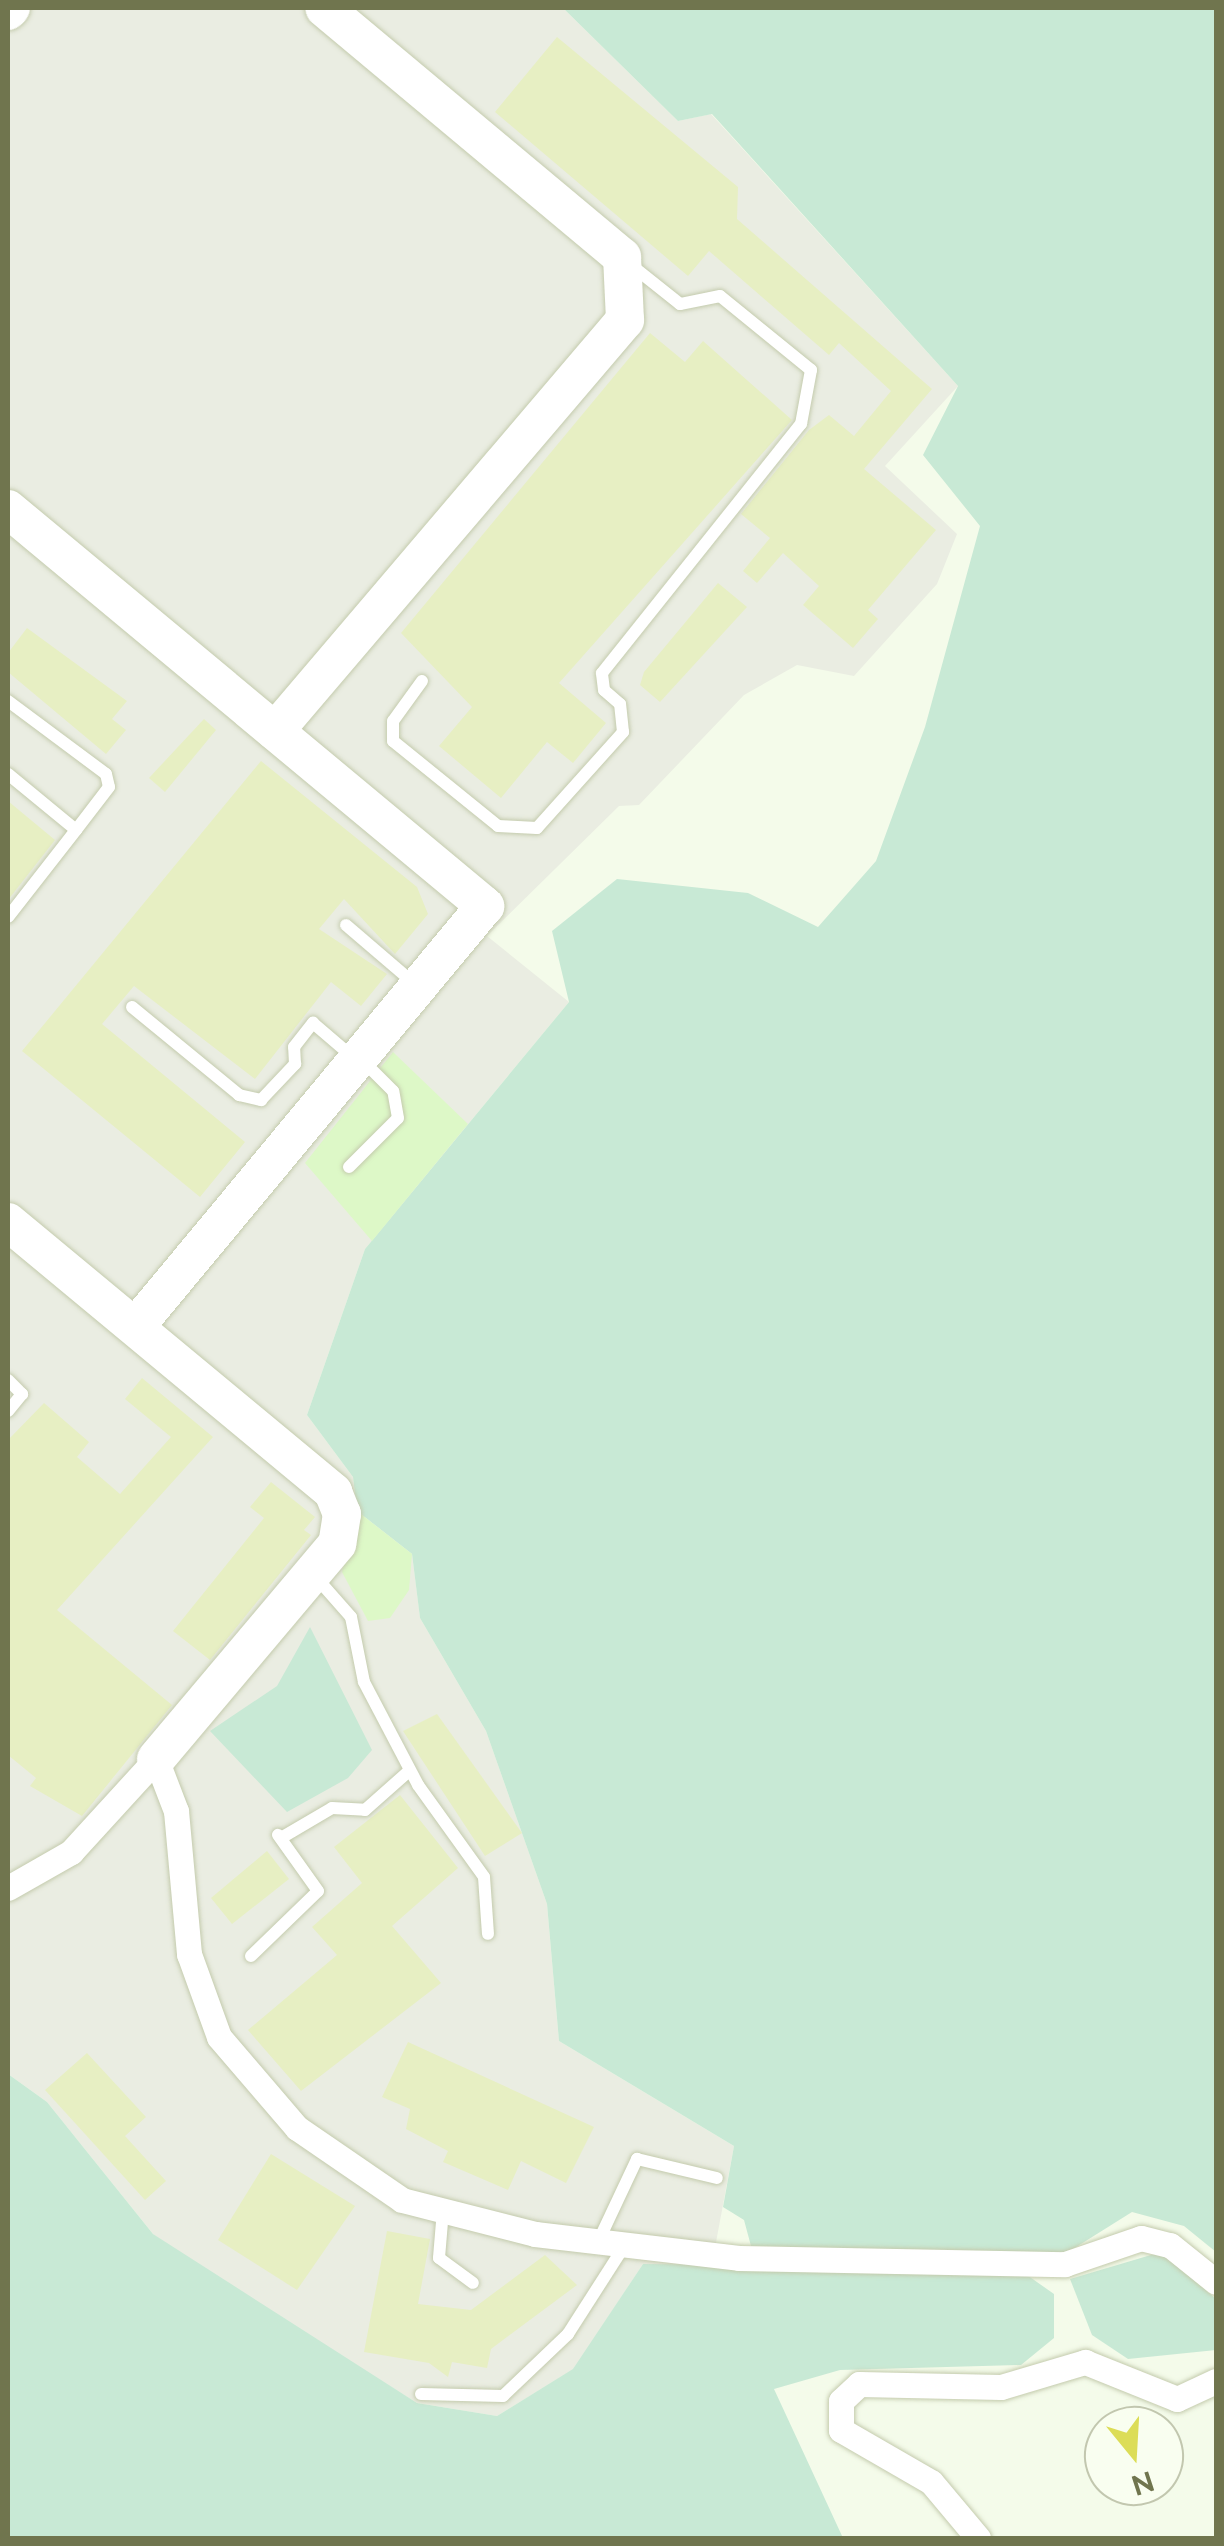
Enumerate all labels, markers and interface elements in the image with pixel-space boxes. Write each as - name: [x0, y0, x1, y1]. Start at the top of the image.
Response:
- north arrow: [1084, 2406, 1184, 2506]
- text: N: [1128, 2464, 1158, 2502]

